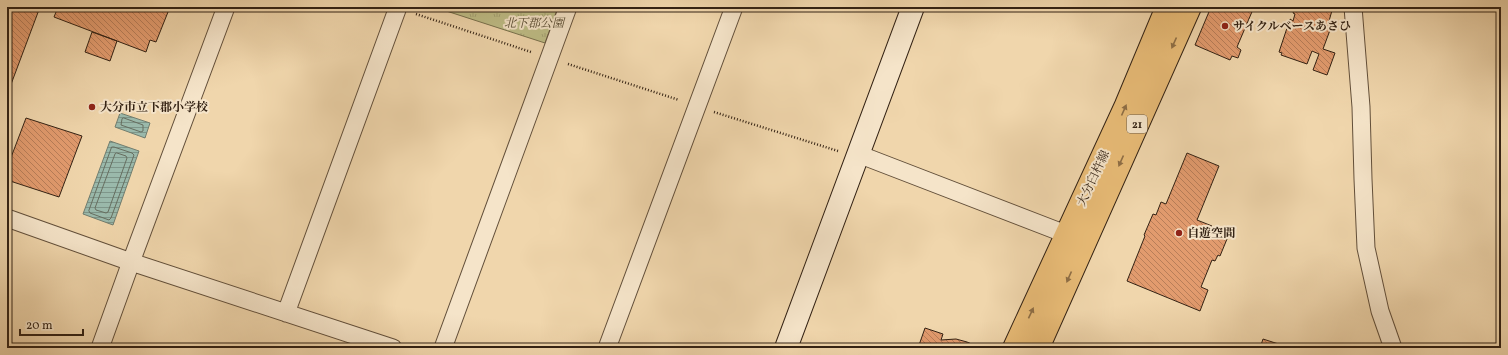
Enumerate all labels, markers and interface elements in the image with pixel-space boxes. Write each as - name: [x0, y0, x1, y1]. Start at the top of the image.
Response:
- park label: 北下郡公園: [504, 16, 566, 32]
- place label: サイクルベースあさひ: [1233, 19, 1351, 35]
- marker: サイクルベースあさひ: [1220, 21, 1230, 31]
- one-way arrow: [1171, 37, 1177, 48]
- place label: 大分市立下郡小学校: [100, 100, 208, 116]
- marker: 大分市立下郡小学校: [87, 102, 97, 112]
- one-way arrow: [1121, 104, 1127, 115]
- road number: 21: [1127, 115, 1147, 133]
- street label: 大分臼杵線: [1074, 148, 1114, 209]
- one-way arrow: [1118, 156, 1124, 167]
- place label: 自遊空間: [1187, 226, 1235, 242]
- marker: 自遊空間: [1174, 228, 1184, 238]
- one-way arrow: [1066, 272, 1072, 283]
- one-way arrow: [1028, 307, 1034, 318]
- scale bar: [20, 311, 83, 337]
- text: 20 m: [26, 318, 53, 334]

